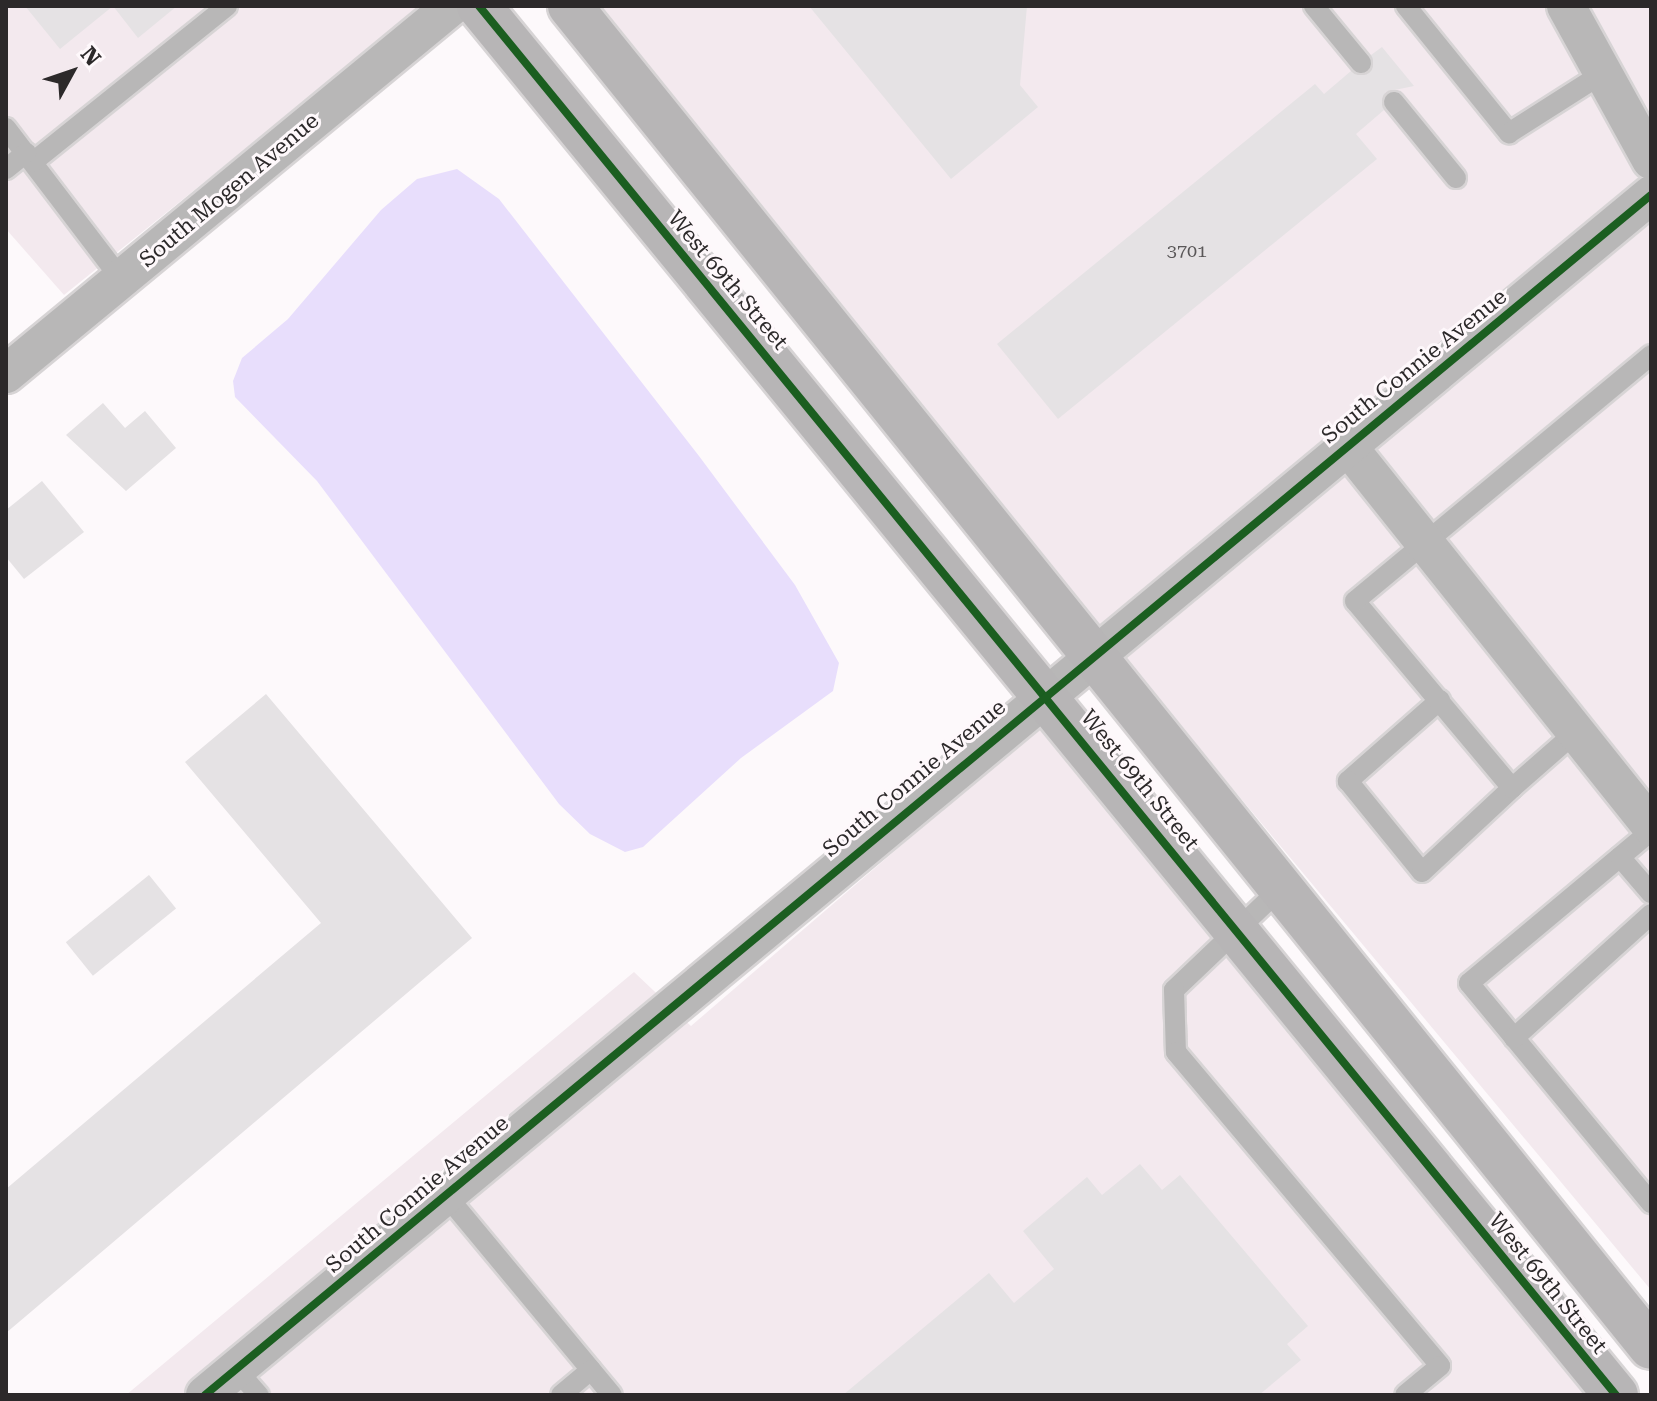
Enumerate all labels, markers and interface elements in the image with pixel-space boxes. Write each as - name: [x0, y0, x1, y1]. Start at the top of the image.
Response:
- north arrow: [32, 32, 112, 112]
- text: N: [76, 42, 106, 71]
- street label: South Mogen Avenue: [134, 107, 324, 273]
- street label: West 69th Street: [662, 205, 794, 355]
- house number: 3701: [1167, 240, 1207, 262]
- street label: South Connie Avenue: [1316, 283, 1512, 449]
- street label: South Connie Avenue: [817, 694, 1011, 862]
- street label: West 69th Street: [1075, 704, 1205, 856]
- street label: South Connie Avenue: [320, 1110, 514, 1278]
- street label: West 69th Street: [1483, 1207, 1613, 1359]

